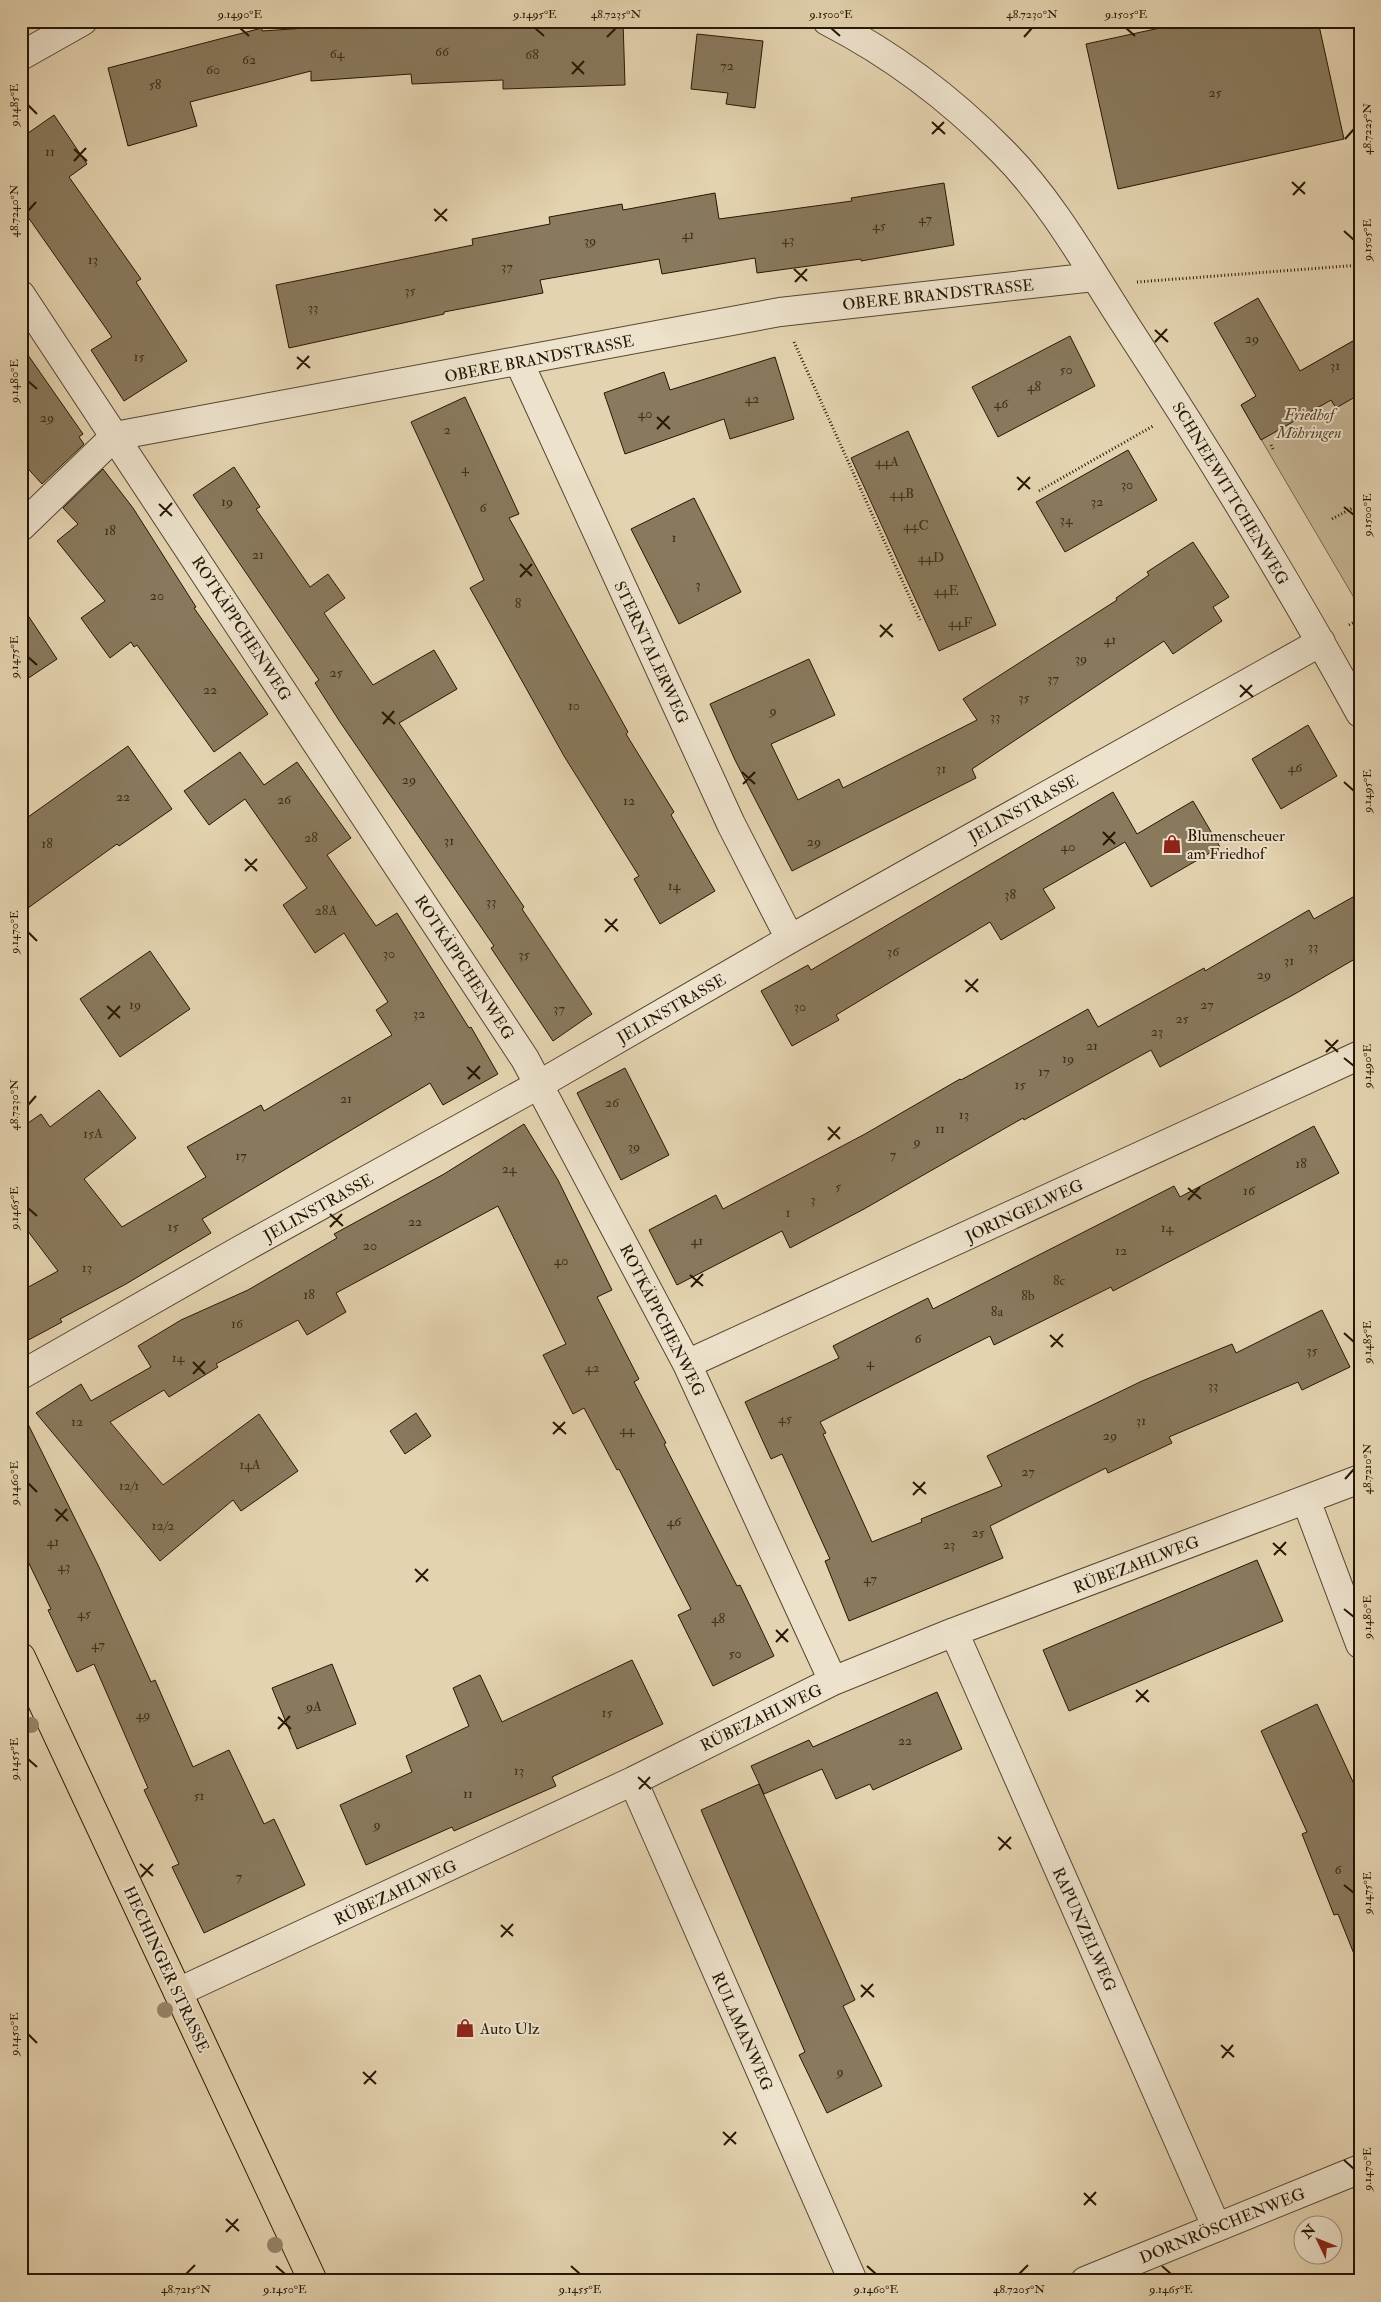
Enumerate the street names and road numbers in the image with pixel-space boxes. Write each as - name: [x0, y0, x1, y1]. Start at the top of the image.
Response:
- street label: OBERE BRANDSTRASSE: [841, 275, 1035, 315]
- street label: OBERE BRANDSTRASSE: [443, 331, 635, 387]
- street label: SCHNEEWITTCHENWEG: [1168, 398, 1293, 589]
- street label: ROTKÄPPCHENWEG: [187, 553, 295, 704]
- street label: STERNTALERWEG: [609, 578, 693, 727]
- street label: JELINSTRASSE: [964, 771, 1082, 849]
- street label: ROTKÄPPCHENWEG: [410, 892, 518, 1043]
- street label: JELINSTRASSE: [613, 970, 730, 1049]
- street label: JELINSTRASSE: [259, 1170, 377, 1248]
- street label: JORINGELWEG: [961, 1175, 1087, 1248]
- street label: ROTKÄPPCHENWEG: [615, 1241, 709, 1400]
- street label: RÜBEZAHLWEG: [1071, 1532, 1202, 1598]
- street label: RÜBEZAHLWEG: [697, 1680, 826, 1756]
- street label: RÜBEZAHLWEG: [331, 1856, 460, 1930]
- street label: RAPUNZELWEG: [1048, 1864, 1120, 1995]
- street label: HECHINGER STRASSE: [119, 1883, 214, 2056]
- street label: RULAMANWEG: [707, 1969, 777, 2094]
- street label: DORNRÖSCHENWEG: [1137, 2184, 1308, 2268]

